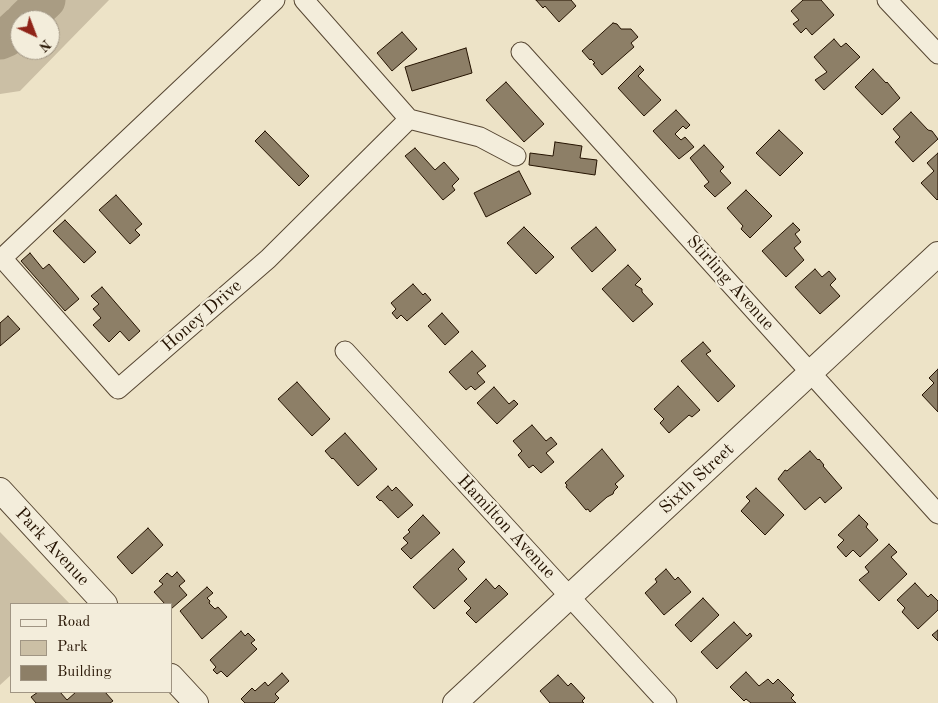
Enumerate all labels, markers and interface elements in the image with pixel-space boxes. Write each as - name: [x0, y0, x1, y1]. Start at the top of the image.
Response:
- north arrow: [10, 10, 60, 60]
- text: N: [36, 36, 53, 54]
- street label: Stirling Avenue: [681, 231, 779, 335]
- street label: Honey Drive: [158, 275, 246, 357]
- street label: Sixth Street: [655, 439, 739, 519]
- street label: Hamilton Avenue: [452, 471, 560, 583]
- street label: Park Avenue: [10, 503, 94, 591]
- legend: [10, 603, 172, 693]
- text: Road: [57, 615, 90, 630]
- text: Park: [57, 640, 88, 655]
- text: Building: [57, 665, 112, 680]

